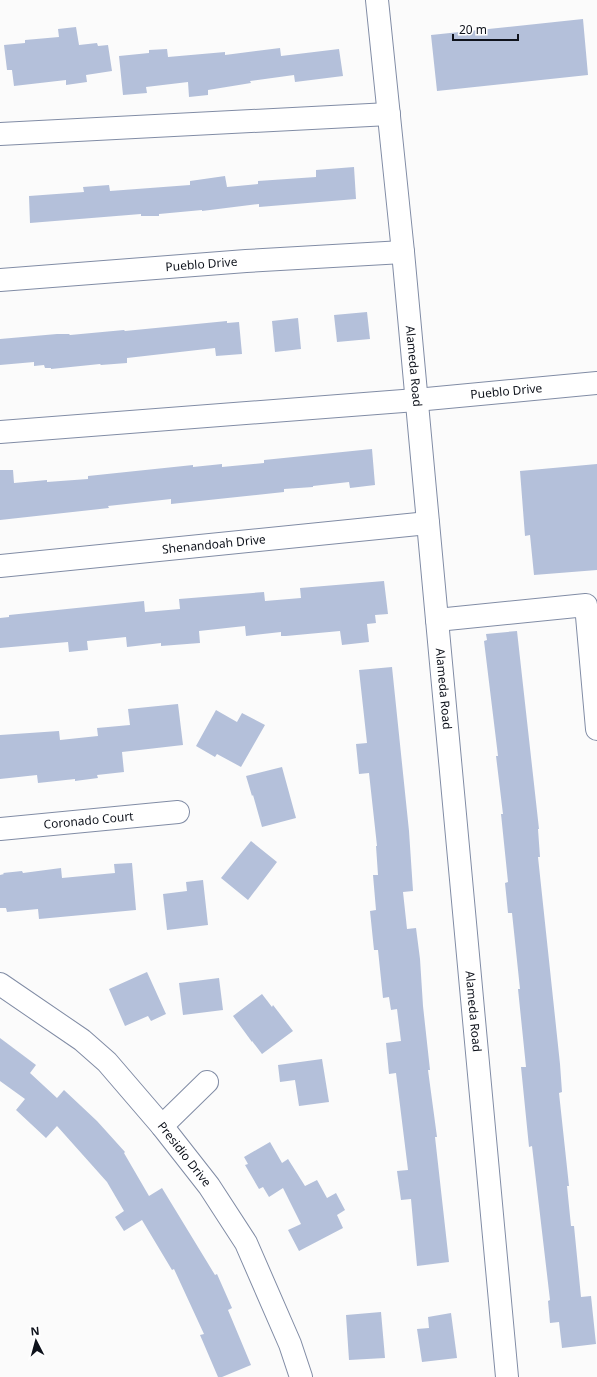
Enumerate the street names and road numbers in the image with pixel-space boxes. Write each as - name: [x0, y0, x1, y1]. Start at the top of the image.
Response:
- street label: Pueblo Drive: [165, 253, 238, 275]
- street label: Alameda Road: [402, 325, 426, 408]
- street label: Pueblo Drive: [470, 379, 543, 403]
- street label: Shenandoah Drive: [161, 530, 267, 558]
- street label: Alameda Road: [432, 647, 456, 730]
- street label: Coronado Court: [43, 807, 135, 833]
- street label: Alameda Road: [461, 970, 486, 1053]
- street label: Presidio Drive: [154, 1118, 216, 1190]

